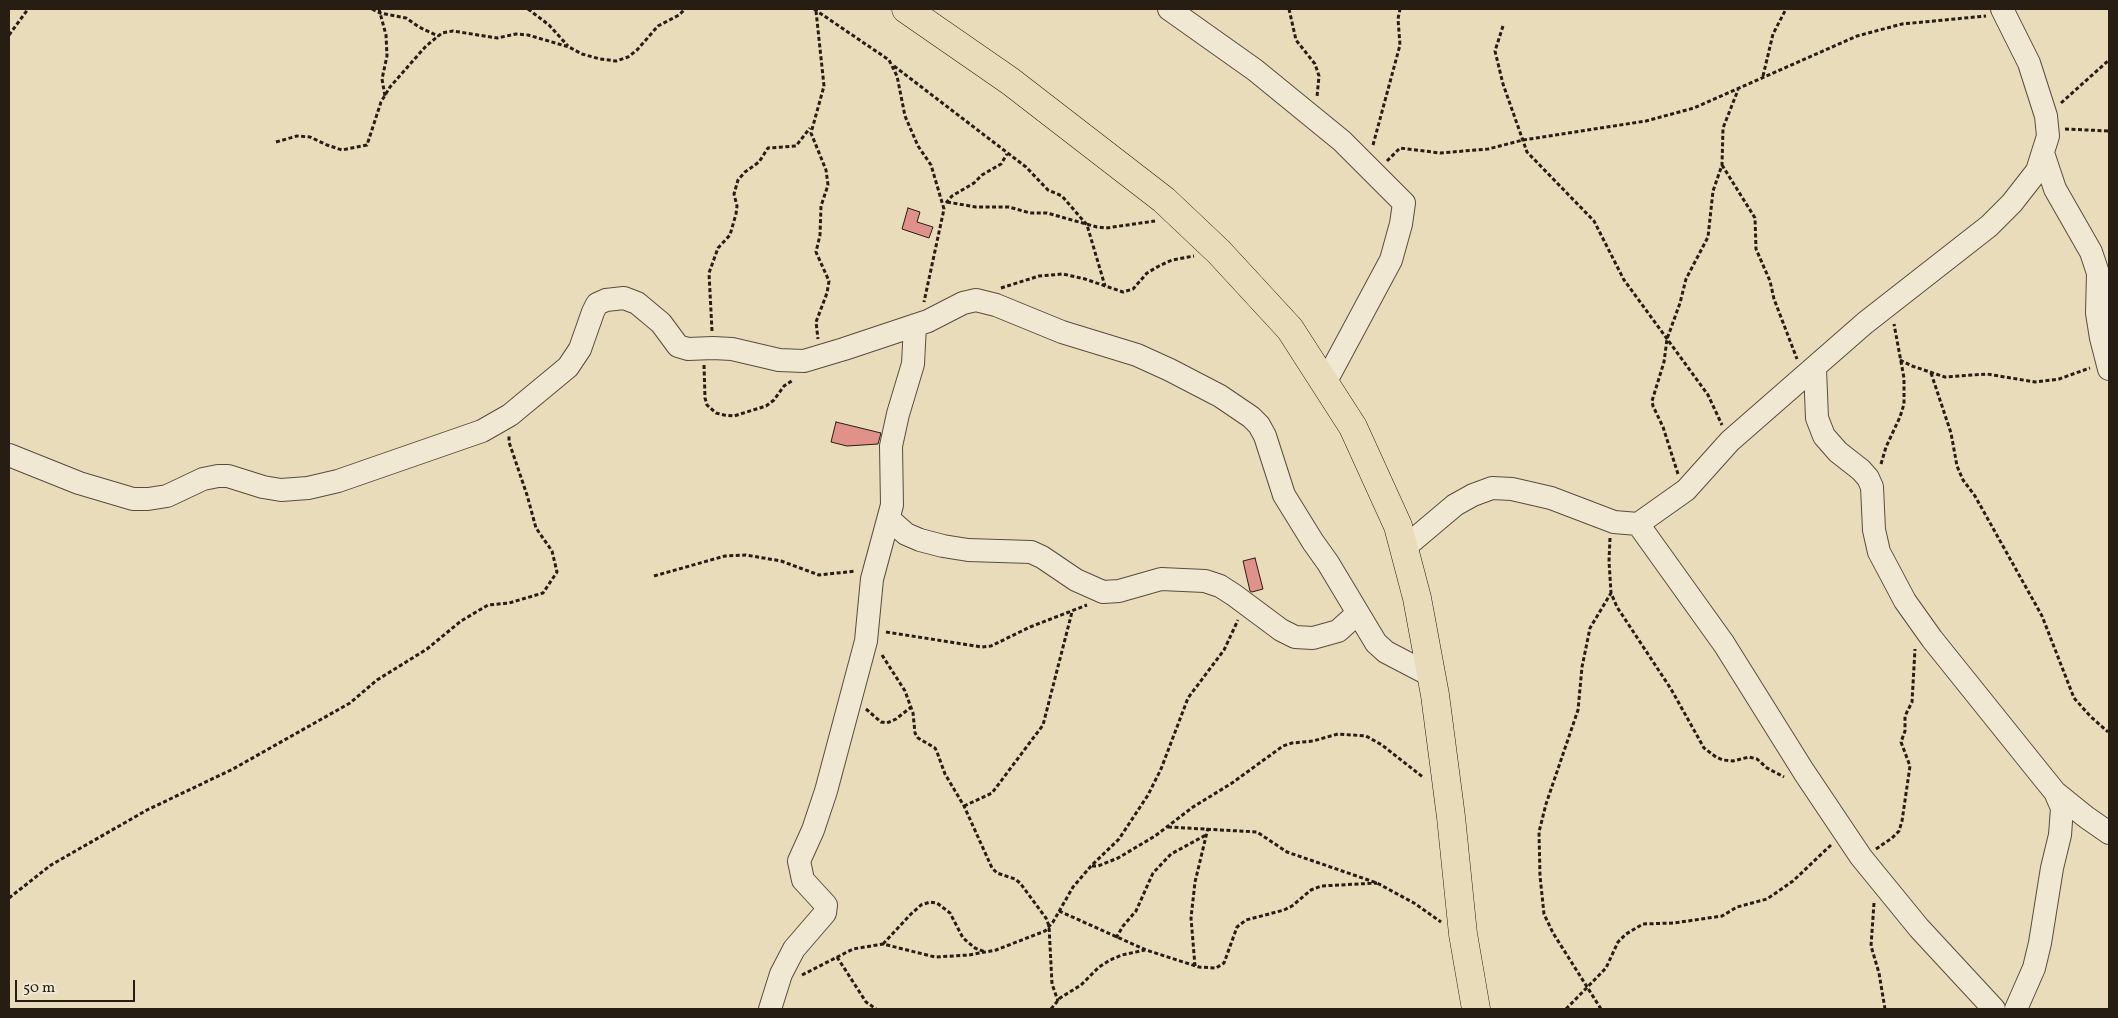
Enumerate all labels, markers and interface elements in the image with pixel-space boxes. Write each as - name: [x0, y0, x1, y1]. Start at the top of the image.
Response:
- scale bar: [18, 970, 138, 1002]
- text: 50 m: [23, 978, 55, 999]

